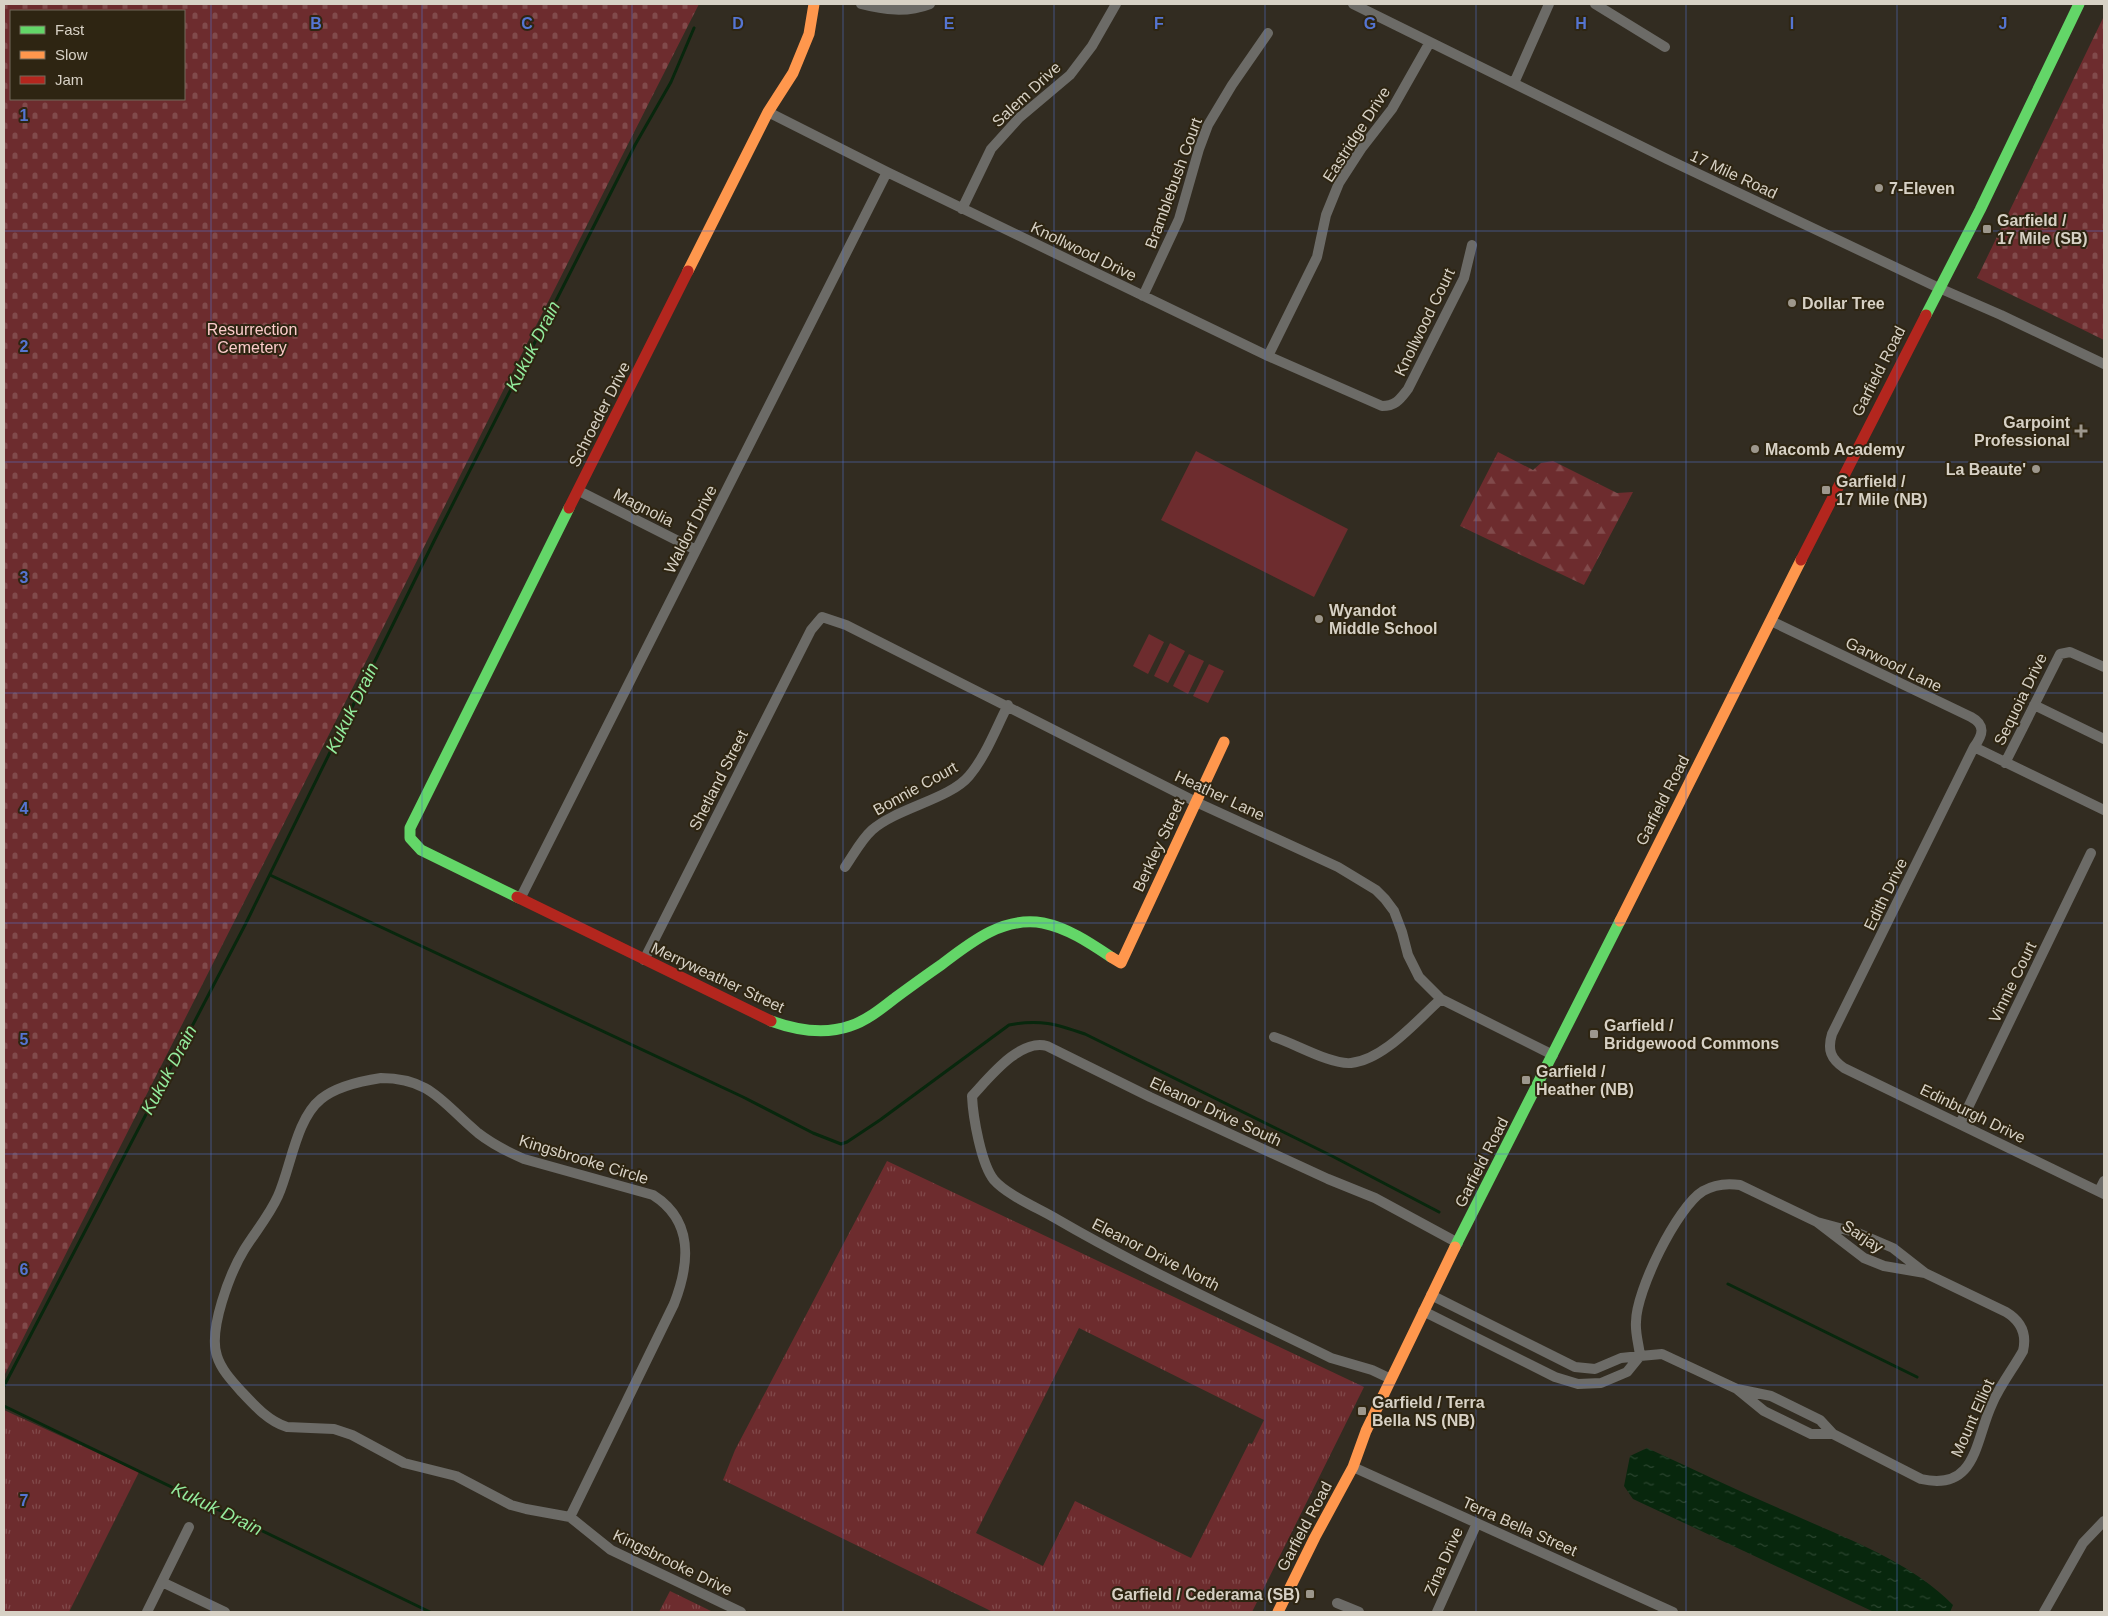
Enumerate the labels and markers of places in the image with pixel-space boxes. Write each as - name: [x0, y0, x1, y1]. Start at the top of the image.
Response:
- place label: 7-Eleven: [1889, 180, 1955, 197]
- marker: 7-Eleven: [1873, 182, 1885, 194]
- place label: Garfield / 17 Mile (SB): [1997, 212, 2088, 247]
- marker: Garfield / 17 Mile (SB): [1981, 223, 1993, 235]
- place label: Dollar Tree: [1802, 295, 1885, 312]
- marker: Dollar Tree: [1786, 297, 1798, 309]
- place label: Garpoint Professional: [1974, 414, 2071, 449]
- marker: Garpoint Professional: [2074, 424, 2088, 438]
- place label: Macomb Academy: [1765, 441, 1905, 458]
- marker: Macomb Academy: [1749, 443, 1761, 455]
- place label: La Beaute': [1946, 461, 2026, 478]
- marker: La Beaute': [2030, 463, 2042, 475]
- place label: Garfield / 17 Mile (NB): [1836, 473, 1928, 508]
- marker: Garfield / 17 Mile (NB): [1820, 484, 1832, 496]
- place label: Wyandot Middle School: [1329, 602, 1437, 637]
- marker: Wyandot Middle School: [1313, 613, 1325, 625]
- place label: Garfield / Bridgewood Commons: [1604, 1017, 1779, 1052]
- marker: Garfield / Bridgewood Commons: [1588, 1028, 1600, 1040]
- place label: Garfield / Heather (NB): [1536, 1063, 1634, 1098]
- marker: Garfield / Heather (NB): [1520, 1074, 1532, 1086]
- place label: Garfield / Terra Bella NS (NB): [1372, 1394, 1485, 1429]
- marker: Garfield / Terra Bella NS (NB): [1356, 1405, 1368, 1417]
- place label: Garfield / Cederama (SB): [1112, 1586, 1300, 1603]
- marker: Garfield / Cederama (SB): [1304, 1588, 1316, 1600]

